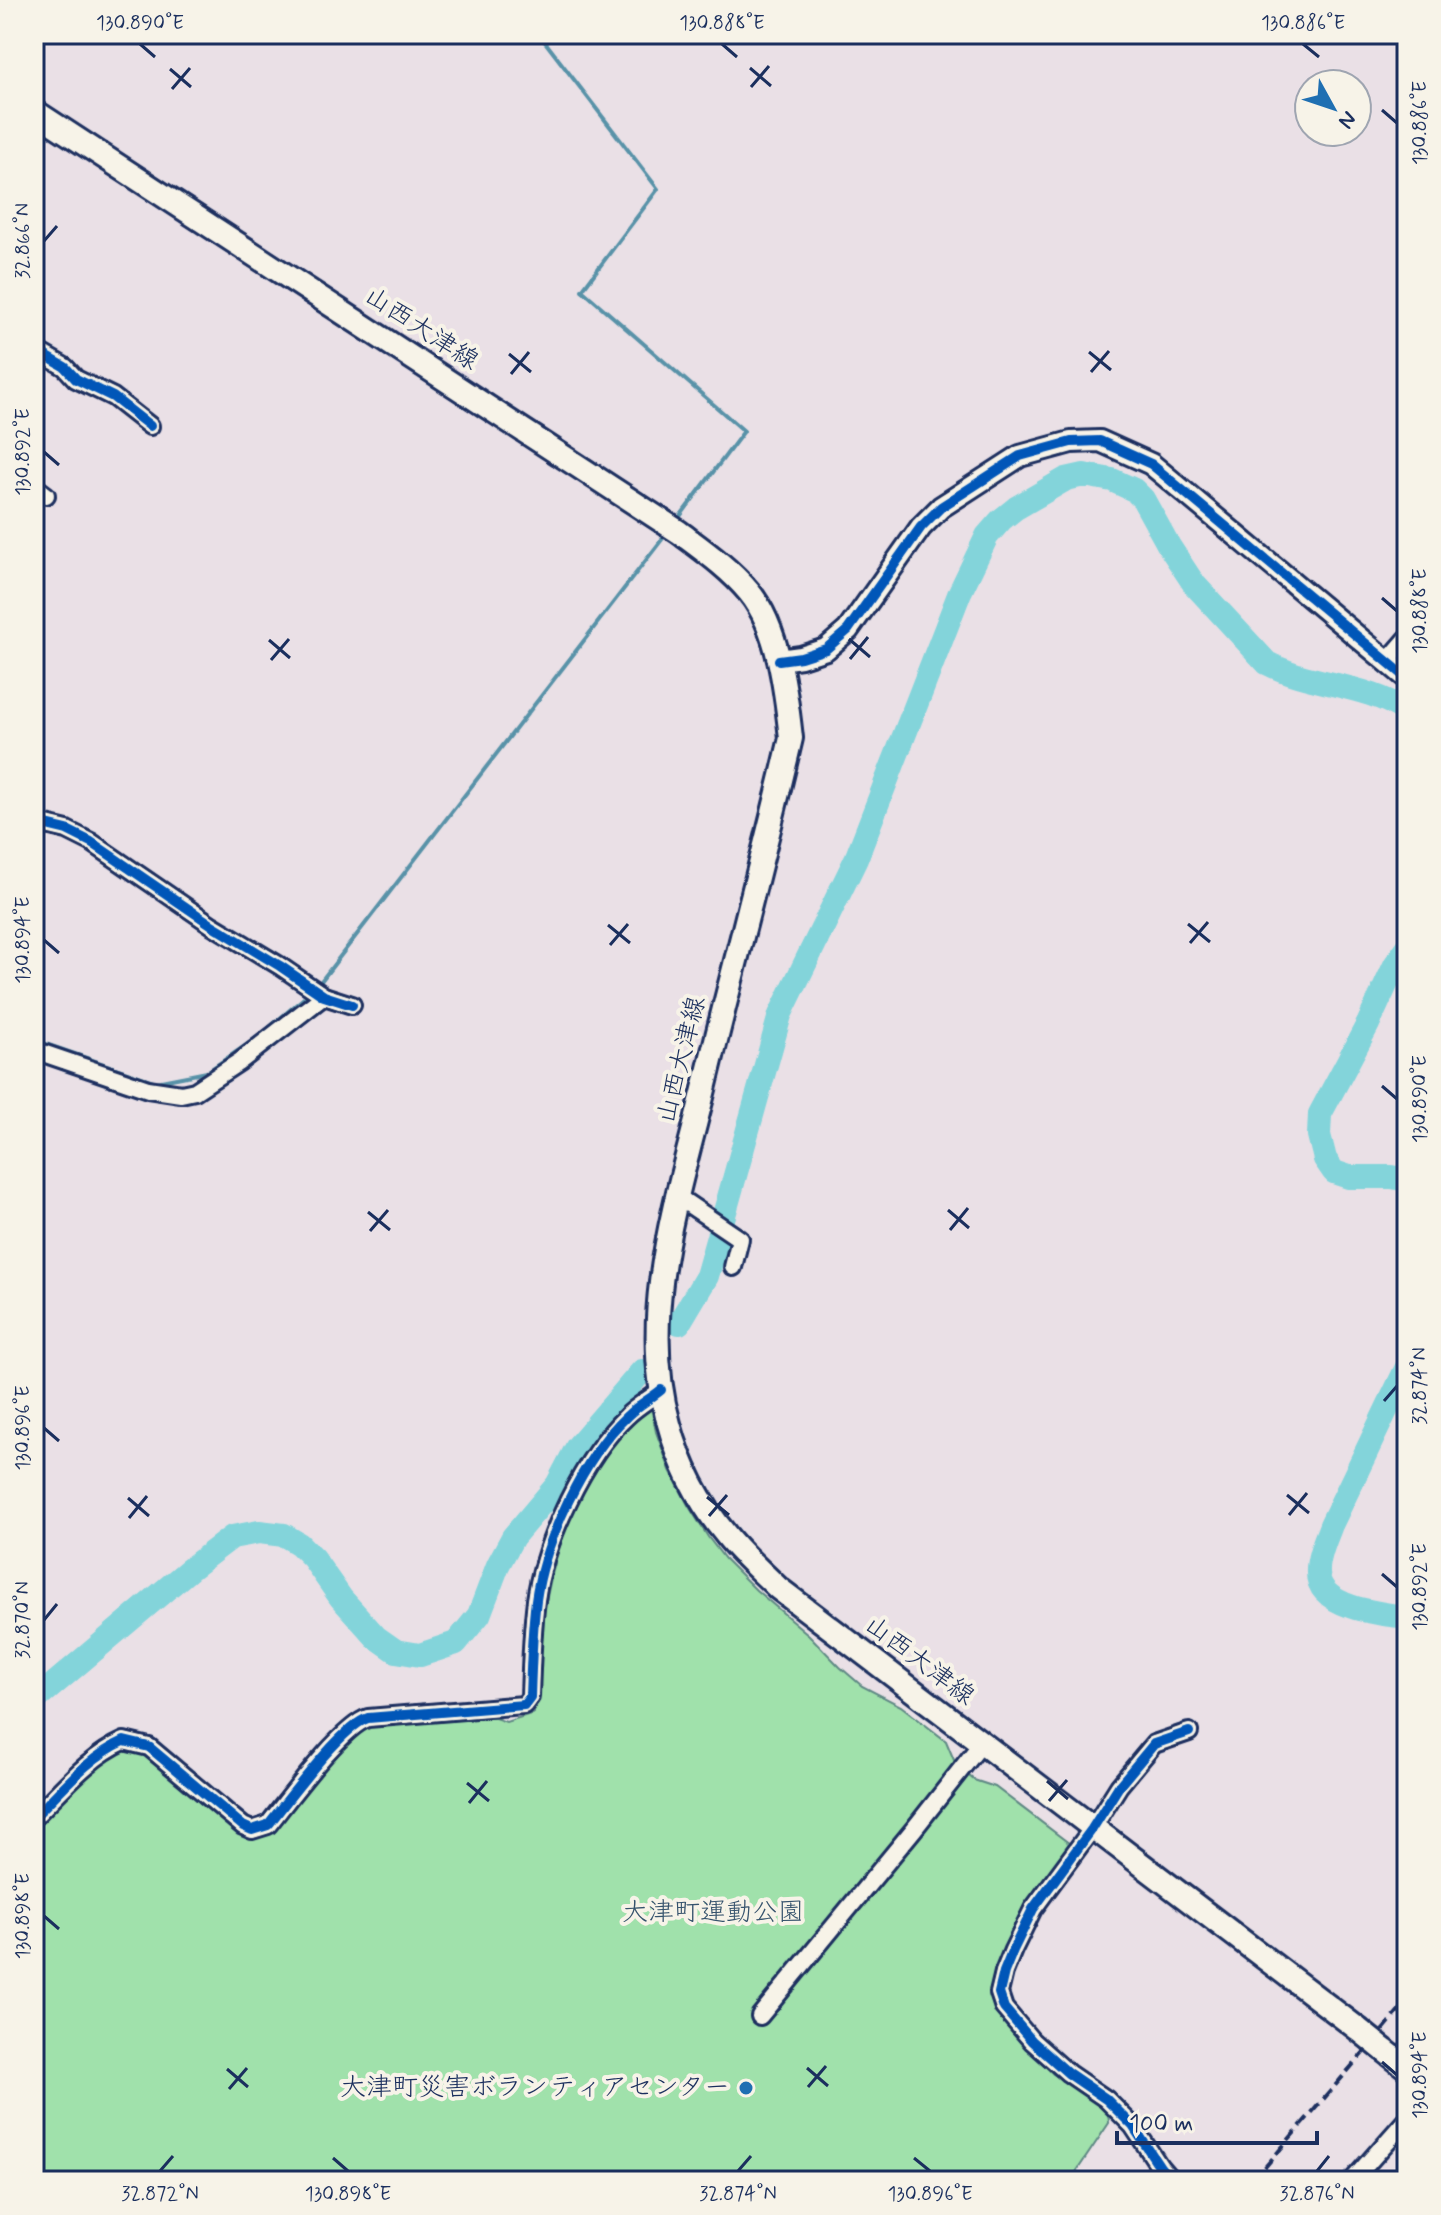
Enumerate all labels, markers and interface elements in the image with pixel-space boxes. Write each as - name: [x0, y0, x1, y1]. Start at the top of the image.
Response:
- text: 130.890°E: [96, 10, 184, 37]
- text: 130.888°E: [679, 10, 765, 37]
- text: 130.886°E: [1261, 10, 1345, 37]
- north arrow: [1293, 68, 1373, 148]
- text: 130.886°E: [1407, 81, 1434, 165]
- text: N: [1331, 105, 1362, 134]
- text: 32.866°N: [10, 203, 37, 279]
- street label: 山西大津線: [357, 279, 485, 379]
- text: 130.892°E: [10, 408, 37, 496]
- text: 130.888°E: [1407, 568, 1434, 654]
- text: 130.894°E: [10, 896, 37, 984]
- street label: 山西大津線: [650, 993, 714, 1127]
- text: 130.890°E: [1407, 1055, 1434, 1143]
- text: 32.874°N: [1407, 1347, 1434, 1425]
- text: 130.896°E: [10, 1385, 37, 1471]
- text: 130.892°E: [1407, 1543, 1434, 1631]
- text: 32.870°N: [10, 1581, 37, 1659]
- street label: 山西大津線: [857, 1608, 981, 1714]
- text: 130.898°E: [10, 1873, 37, 1959]
- park label: 大津町運動公園: [622, 1896, 804, 1930]
- text: 130.894°E: [1407, 2031, 1434, 2119]
- place label: 大津町災害ボランティアセンター: [340, 2071, 730, 2105]
- marker: 大津町災害ボランティアセンター: [737, 2079, 755, 2097]
- scale bar: [1117, 2095, 1317, 2145]
- text: 100 m: [1129, 2109, 1193, 2140]
- text: 32.872°N: [121, 2181, 199, 2208]
- text: 130.898°E: [305, 2181, 391, 2208]
- text: 32.874°N: [699, 2181, 777, 2208]
- text: 130.896°E: [887, 2181, 973, 2208]
- text: 32.876°N: [1279, 2181, 1355, 2208]

